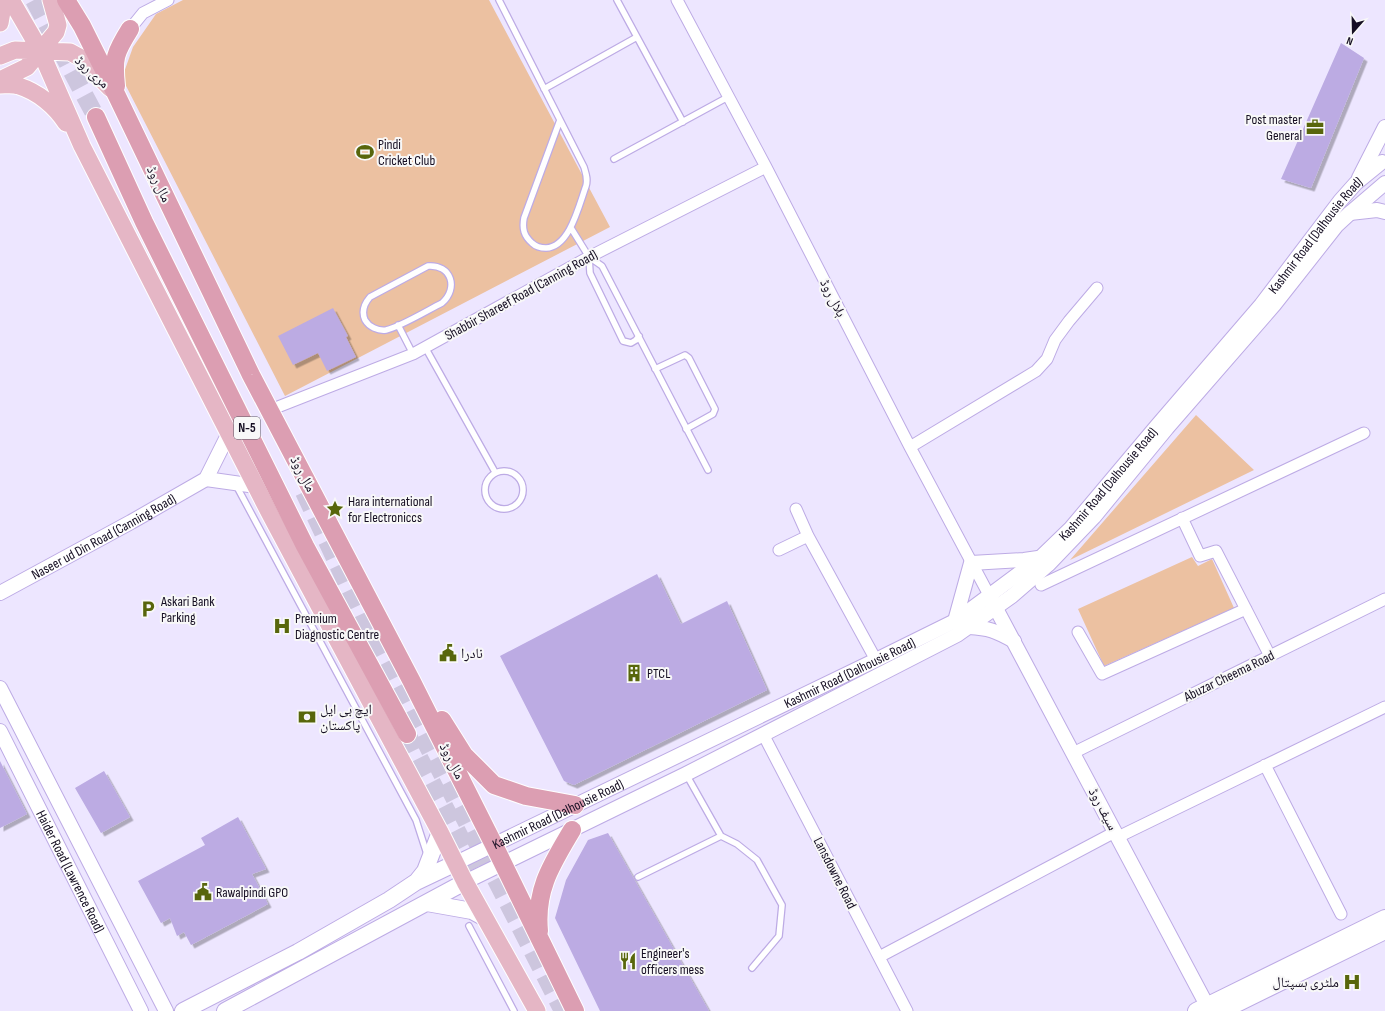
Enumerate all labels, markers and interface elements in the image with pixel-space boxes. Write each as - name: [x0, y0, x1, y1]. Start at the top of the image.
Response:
- north arrow: [1333, 12, 1373, 52]
- text: N: [1345, 34, 1355, 48]
- street label: مری روڈ: [71, 52, 113, 92]
- place label: Post master General: [1246, 111, 1302, 144]
- office icon: Post master General: [1305, 117, 1325, 137]
- place label: Pindi Cricket Club: [378, 136, 435, 169]
- sports icon: Pindi Cricket Club: [355, 142, 375, 162]
- street label: مال روڈ: [143, 163, 175, 205]
- street label: Kashmir Road (Dalhousie Road): [1264, 173, 1366, 297]
- street label: Shabbir Shareef Road (Canning Road): [442, 246, 600, 344]
- street label: ہلال روڈ: [816, 276, 850, 320]
- road number: N-5: [234, 417, 260, 439]
- street label: Kashmir Road (Dalhousie Road): [1055, 424, 1161, 544]
- street label: مال روڈ: [287, 453, 319, 495]
- street label: Naseer ud Din Road (Canning Road): [28, 490, 179, 583]
- place label: Hara international for Electroniccs: [348, 493, 432, 526]
- place icon: Hara international for Electroniccs: [325, 499, 345, 519]
- place label: Askari Bank Parking: [160, 593, 215, 626]
- parking icon: Askari Bank Parking: [138, 599, 158, 619]
- place label: Premium Diagnostic Centre: [295, 610, 379, 643]
- hospital icon: Premium Diagnostic Centre: [272, 616, 292, 636]
- street label: Kashmir Road (Dalhousie Road): [781, 634, 918, 712]
- public building icon: نادرا: [438, 643, 458, 663]
- place label: نادرا: [461, 645, 483, 662]
- street label: Abuzar Cheema Road: [1180, 647, 1277, 706]
- building icon: PTCL: [624, 663, 644, 683]
- place label: PTCL: [647, 665, 670, 682]
- place label: ایچ بی ایل پاکستان: [320, 701, 372, 734]
- bank icon: ایچ بی ایل پاکستان: [297, 707, 317, 727]
- street label: مال روڈ: [436, 740, 468, 782]
- street label: Kashmir Road (Dalhousie Road): [489, 775, 626, 853]
- street label: سیف روڈ: [1085, 785, 1121, 833]
- street label: Haider Road (Lawrence Road): [33, 807, 109, 935]
- street label: Lansdowne Road: [810, 834, 860, 912]
- public building icon: Rawalpindi GPO: [193, 882, 213, 902]
- place label: Rawalpindi GPO: [216, 884, 288, 901]
- place label: Engineer's officers mess: [641, 945, 704, 978]
- restaurant icon: Engineer's officers mess: [618, 951, 638, 971]
- hospital icon: ملٹری ہسپتال: [1342, 972, 1362, 992]
- place label: ملٹری ہسپتال: [1273, 974, 1339, 991]

